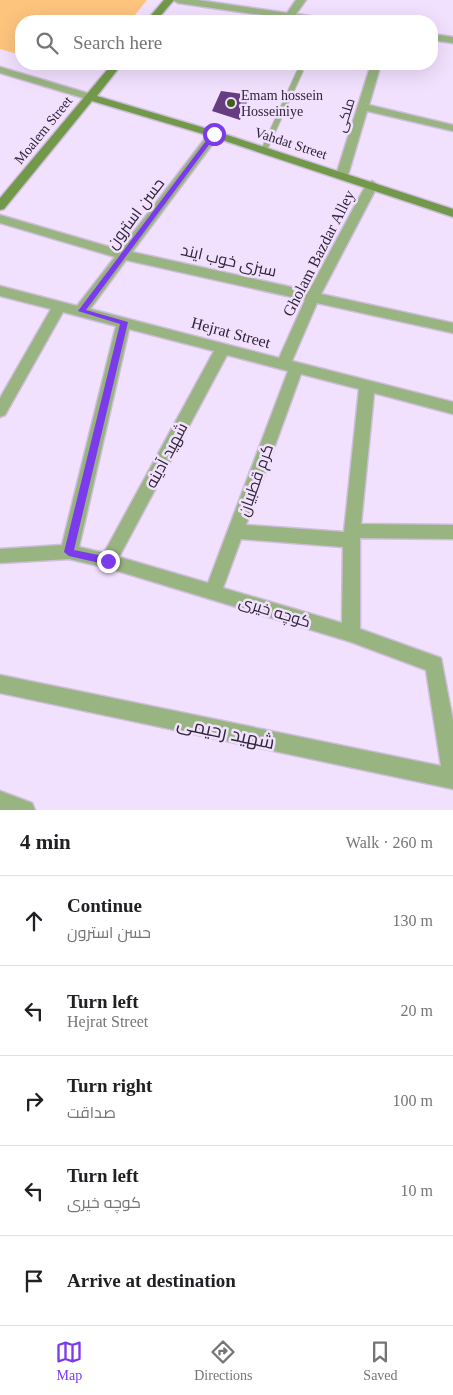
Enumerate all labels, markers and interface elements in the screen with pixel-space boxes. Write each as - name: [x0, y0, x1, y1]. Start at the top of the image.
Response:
- search box: [15, 15, 438, 70]
- icon: search: [33, 29, 61, 57]
- text: Search here: [73, 32, 162, 53]
- place label: Emam hossein Hosseiniye: [241, 88, 323, 119]
- street label: Moalem Street: [12, 93, 75, 167]
- street label: ملکی: [333, 96, 358, 134]
- marker: Emam hossein Hosseiniye: [225, 97, 237, 109]
- route start: [203, 123, 226, 146]
- street label: Vahdat Street: [253, 125, 329, 162]
- street label: حسن استرون: [103, 175, 169, 253]
- street label: Gholam Bazdar Alley: [279, 187, 359, 320]
- street label: سبزی خوب ایند: [179, 241, 278, 282]
- street label: Hejrat Street: [189, 314, 273, 352]
- street label: شهید آدینه: [142, 420, 192, 492]
- street label: کرم قطبیان: [235, 442, 279, 519]
- route end: [97, 550, 120, 573]
- street label: کوچه خیری: [236, 593, 313, 633]
- street label: شهید رحیمی: [175, 712, 277, 754]
- text: 4 min: [20, 830, 71, 854]
- text: Walk · 260 m: [346, 834, 433, 851]
- text: Continue: [67, 895, 142, 916]
- icon: ahead: [20, 907, 48, 935]
- text: 130 m: [393, 912, 433, 929]
- text: حسن استرون: [67, 924, 151, 941]
- text: Turn left: [67, 991, 139, 1012]
- icon: left: [20, 997, 48, 1025]
- text: 20 m: [401, 1002, 433, 1019]
- text: Hejrat Street: [67, 1013, 148, 1030]
- text: Turn right: [67, 1075, 152, 1096]
- icon: right: [20, 1087, 48, 1115]
- text: 100 m: [393, 1092, 433, 1109]
- text: صداقت: [67, 1104, 116, 1121]
- text: Turn left: [67, 1165, 139, 1186]
- icon: left: [20, 1177, 48, 1205]
- text: 10 m: [401, 1182, 433, 1199]
- text: کوچه خیری: [67, 1194, 141, 1211]
- icon: arrive: [20, 1267, 48, 1295]
- text: Arrive at destination: [67, 1270, 236, 1291]
- tab: Map: [55, 1338, 83, 1384]
- tab: Directions: [194, 1338, 253, 1384]
- tab: Saved: [363, 1338, 398, 1384]

